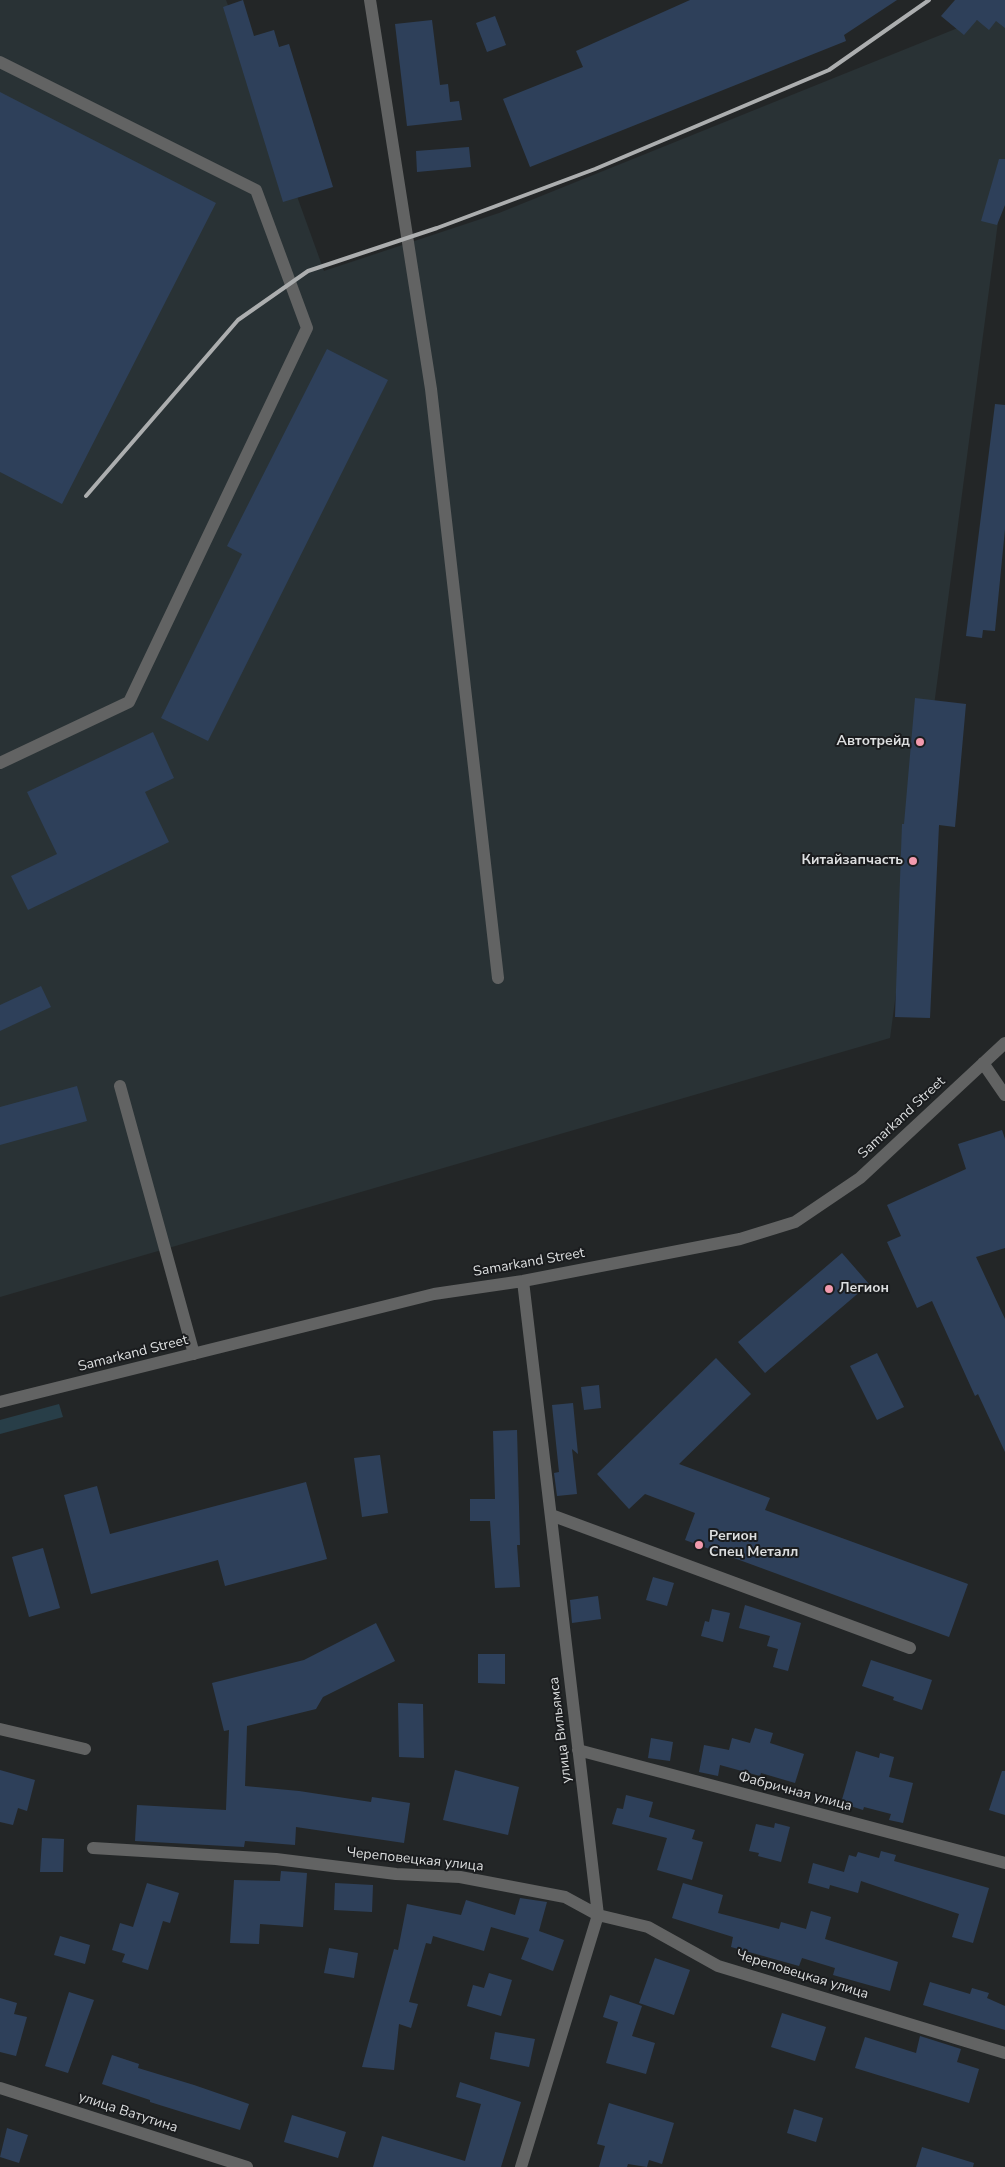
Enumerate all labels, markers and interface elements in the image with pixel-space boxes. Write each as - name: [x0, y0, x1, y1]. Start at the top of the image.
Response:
- place label: Автотрейд: [837, 734, 910, 750]
- marker: Автотрейд: [914, 736, 926, 748]
- place label: Китайзапчасть: [802, 853, 903, 869]
- marker: Китайзапчасть: [907, 855, 919, 867]
- street label: Samarkand Street: [855, 1073, 949, 1163]
- street label: Samarkand Street: [472, 1245, 586, 1281]
- place label: Легион: [839, 1281, 889, 1297]
- marker: Легион: [823, 1283, 835, 1295]
- street label: Samarkand Street: [76, 1332, 190, 1376]
- place label: Регион Спец Металл: [709, 1529, 798, 1561]
- marker: Регион Спец Металл: [693, 1539, 705, 1551]
- street label: улица Вильямса: [546, 1676, 576, 1784]
- street label: Фабричная улица: [736, 1769, 854, 1815]
- street label: Череповецкая улица: [346, 1844, 484, 1876]
- street label: Череповецкая улица: [734, 1947, 870, 2003]
- street label: улица Ватутина: [76, 2089, 180, 2137]

